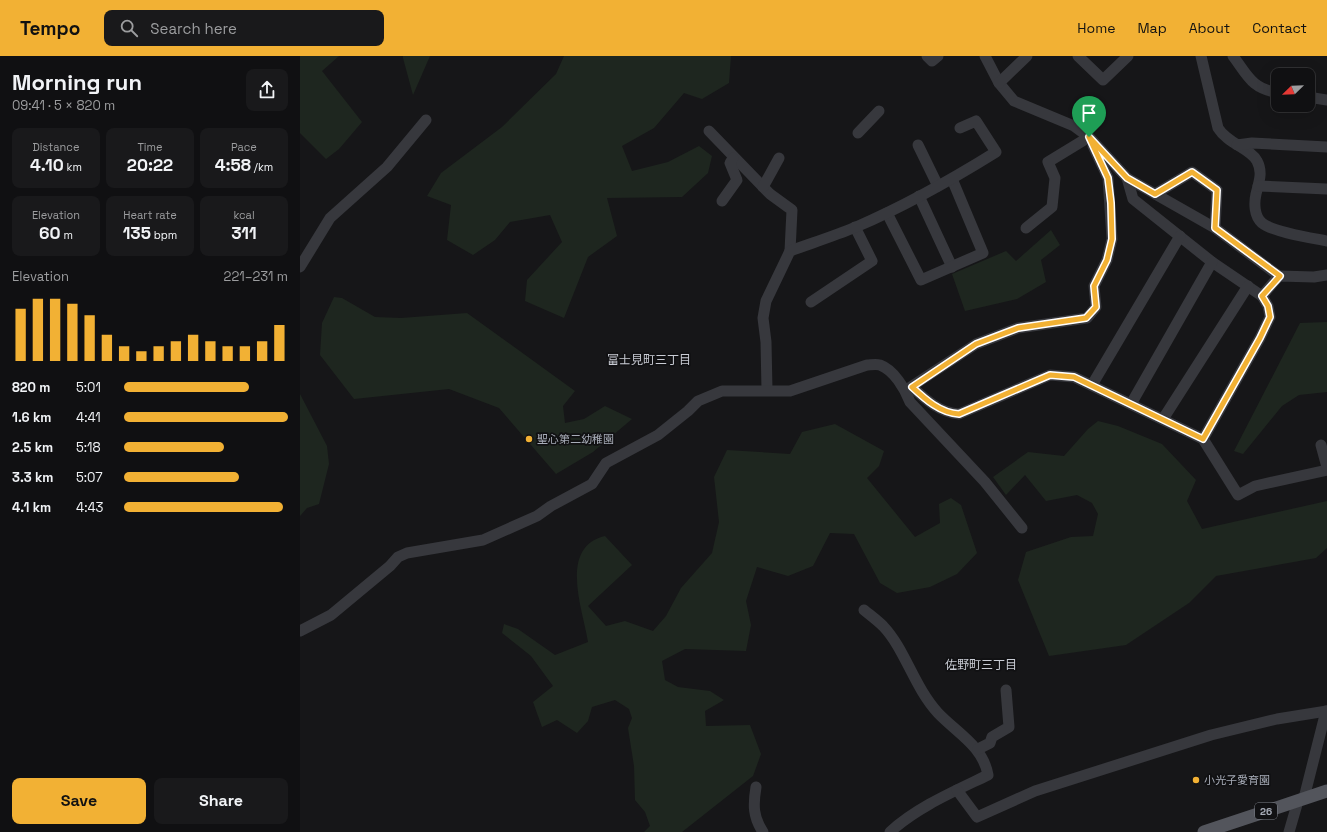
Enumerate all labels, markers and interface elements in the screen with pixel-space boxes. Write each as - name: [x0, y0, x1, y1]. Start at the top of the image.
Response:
- search box: [104, 10, 384, 46]
- text: Tempo: [20, 16, 80, 41]
- icon: search: [118, 17, 140, 39]
- text: Search here: [150, 19, 237, 38]
- text: Home: [1077, 19, 1115, 37]
- text: Map: [1137, 19, 1167, 37]
- text: About: [1189, 19, 1230, 37]
- text: Contact: [1252, 19, 1307, 37]
- text: Morning run: [12, 68, 142, 96]
- north arrow: [1271, 68, 1315, 112]
- map controls: [1271, 68, 1315, 112]
- button: share: [246, 69, 288, 111]
- pin: [1072, 96, 1106, 137]
- text: 09:41 · 5 × 820 m: [12, 97, 115, 114]
- icon: arrive: [1078, 102, 1100, 124]
- text: Distance: [33, 140, 79, 154]
- text: Time: [137, 140, 163, 154]
- text: Pace: [231, 140, 257, 154]
- text: 4.10: [30, 154, 64, 176]
- text: 20:22: [127, 154, 173, 176]
- text: 4:58: [215, 154, 251, 176]
- text: km: [64, 160, 82, 174]
- text: /km: [251, 160, 273, 174]
- text: Elevation: [32, 208, 80, 222]
- text: Heart rate: [123, 208, 177, 222]
- text: kcal: [233, 208, 255, 222]
- text: 60: [39, 222, 61, 244]
- text: 135: [123, 222, 151, 244]
- text: 311: [231, 222, 257, 244]
- text: m: [61, 228, 73, 242]
- text: bpm: [151, 228, 177, 242]
- text: Elevation: [12, 268, 69, 285]
- text: 221–231 m: [224, 268, 288, 285]
- district label: 富士見町三丁目: [607, 352, 691, 368]
- text: 820 m: [12, 379, 50, 396]
- text: 5:01: [76, 379, 101, 396]
- text: 1.6 km: [12, 409, 51, 426]
- text: 4:41: [76, 409, 101, 426]
- place label: 聖心第二幼稚園: [537, 432, 614, 446]
- marker: 聖心第二幼稚園: [524, 434, 534, 444]
- text: 2.5 km: [12, 439, 53, 456]
- text: 5:18: [76, 439, 101, 456]
- text: 3.3 km: [12, 469, 53, 486]
- text: 5:07: [76, 469, 103, 486]
- text: 4.1 km: [12, 499, 51, 516]
- text: 4:43: [76, 499, 103, 516]
- district label: 佐野町三丁目: [945, 657, 1017, 673]
- place label: 小光子愛育園: [1204, 773, 1270, 787]
- marker: 小光子愛育園: [1191, 775, 1201, 785]
- button: Save: [12, 778, 146, 824]
- button: Share: [154, 778, 288, 824]
- road number: 26: [1255, 803, 1277, 819]

